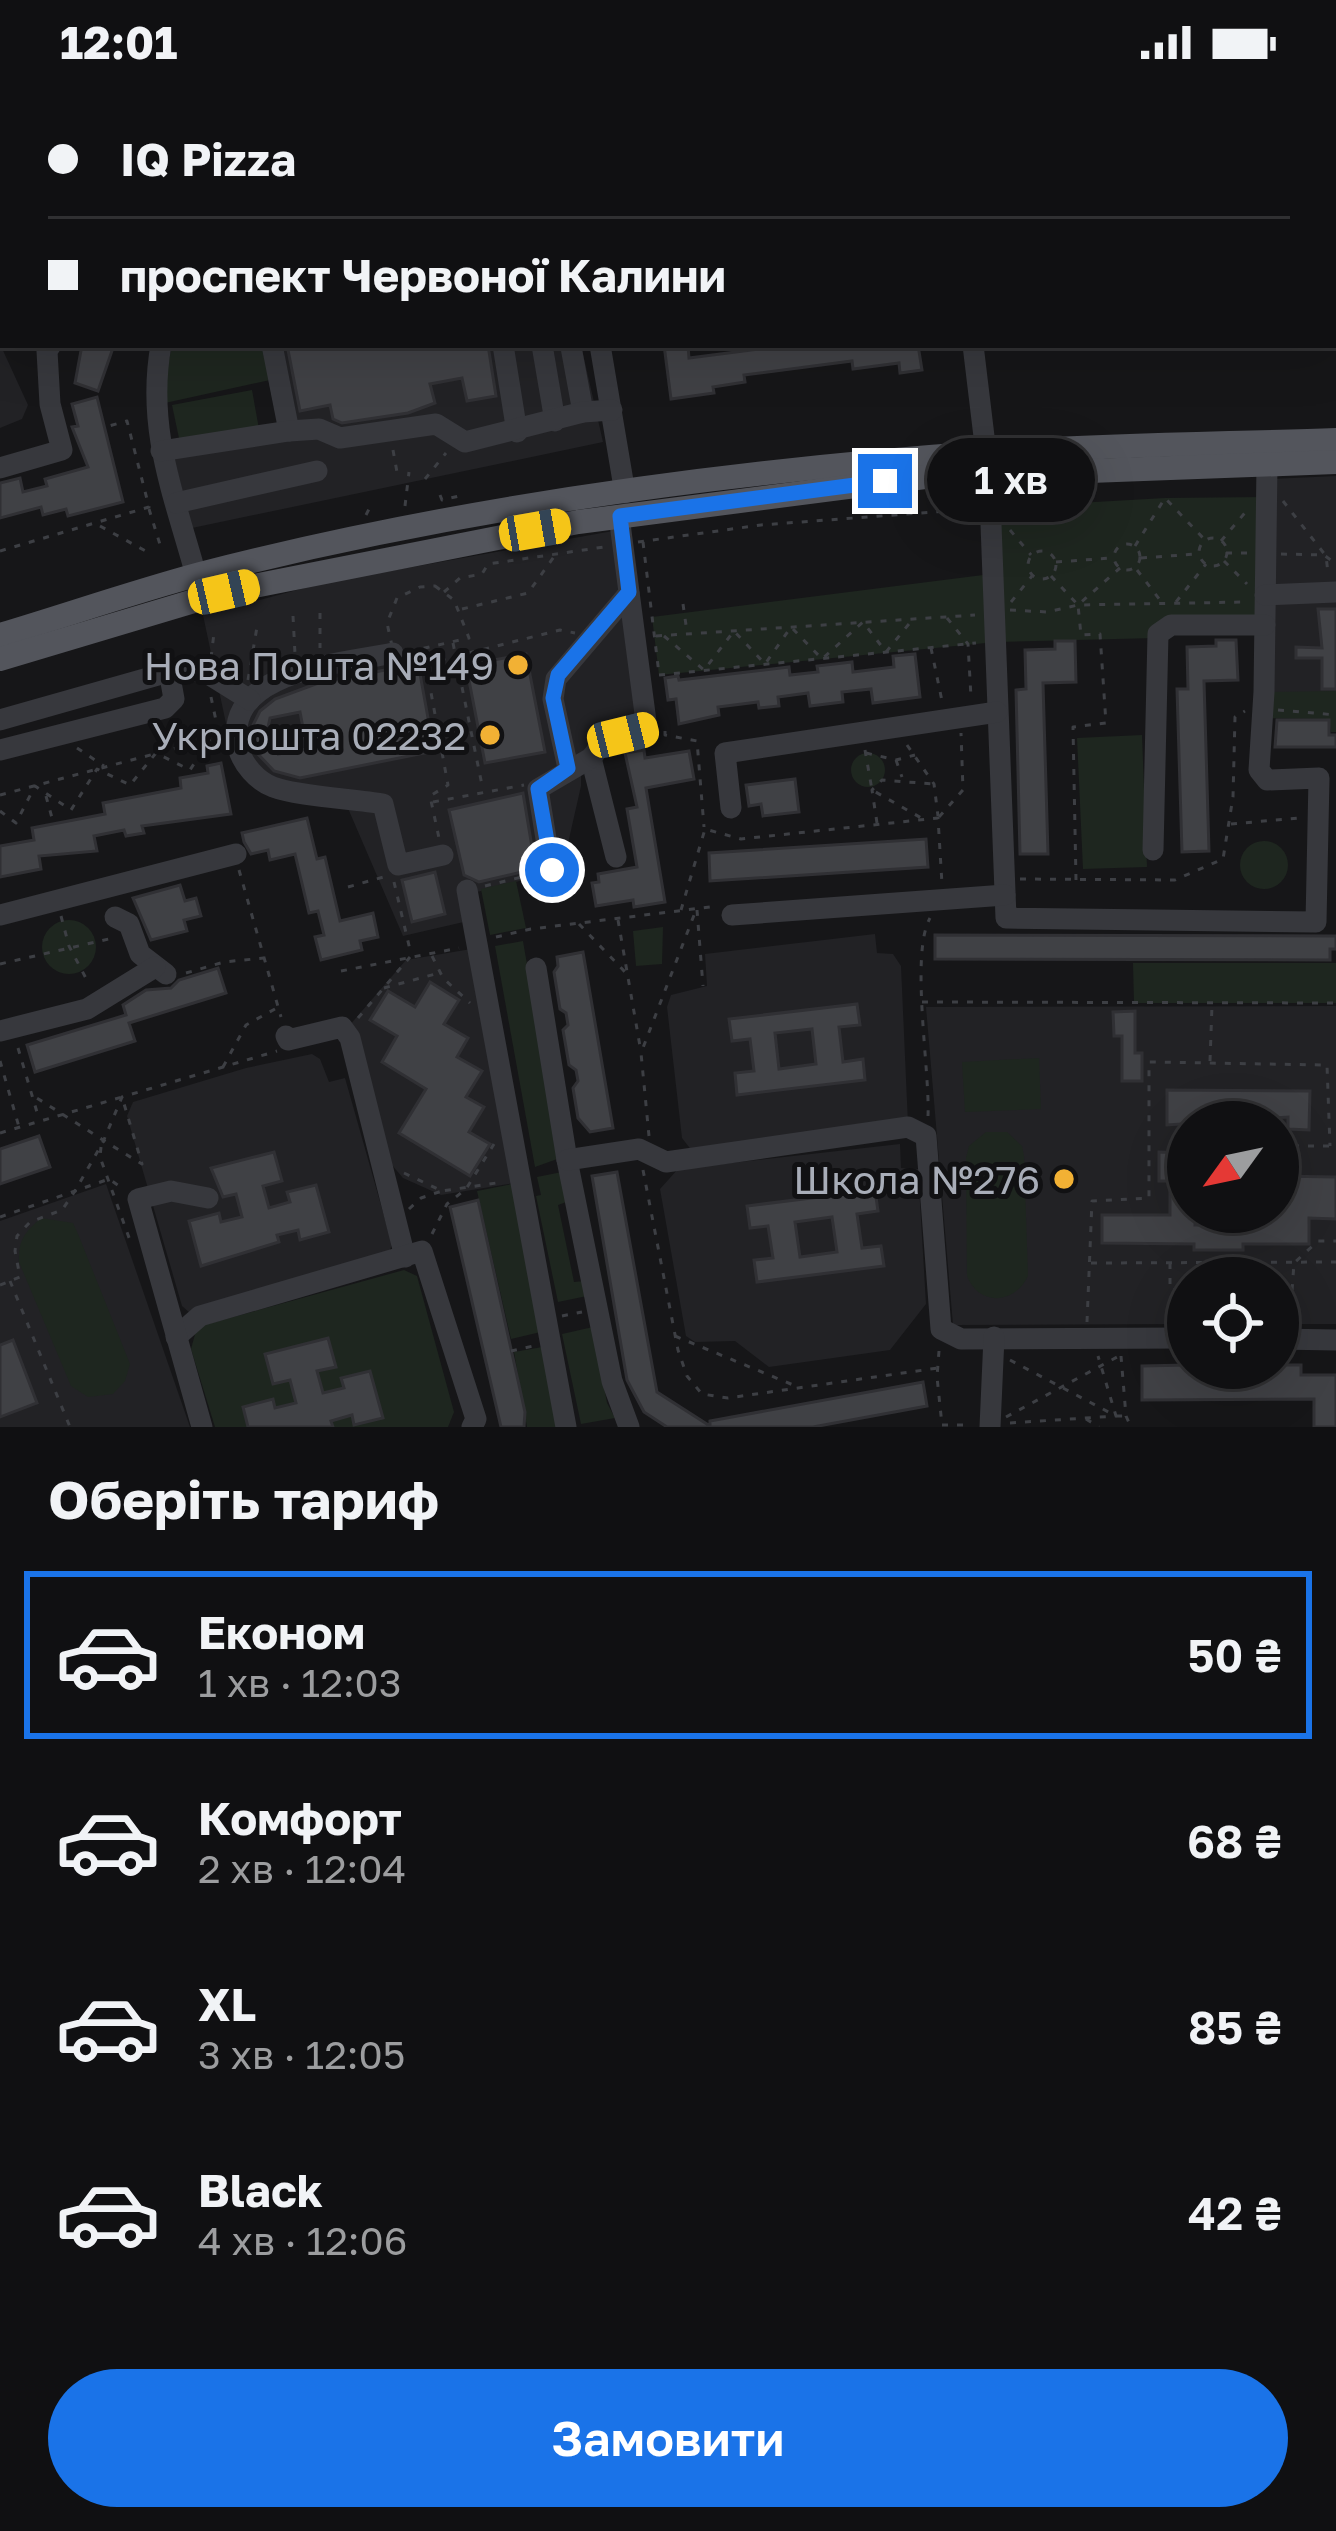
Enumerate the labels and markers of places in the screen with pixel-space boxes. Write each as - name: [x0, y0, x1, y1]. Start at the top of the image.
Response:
- place label: Нова Пошта №149: [144, 642, 494, 689]
- marker: Нова Пошта №149: [505, 652, 531, 678]
- place label: Укрпошта 02232: [152, 712, 466, 759]
- marker: Укрпошта 02232: [477, 722, 503, 748]
- place label: Школа №276: [793, 1156, 1040, 1203]
- marker: Школа №276: [1051, 1166, 1077, 1192]

